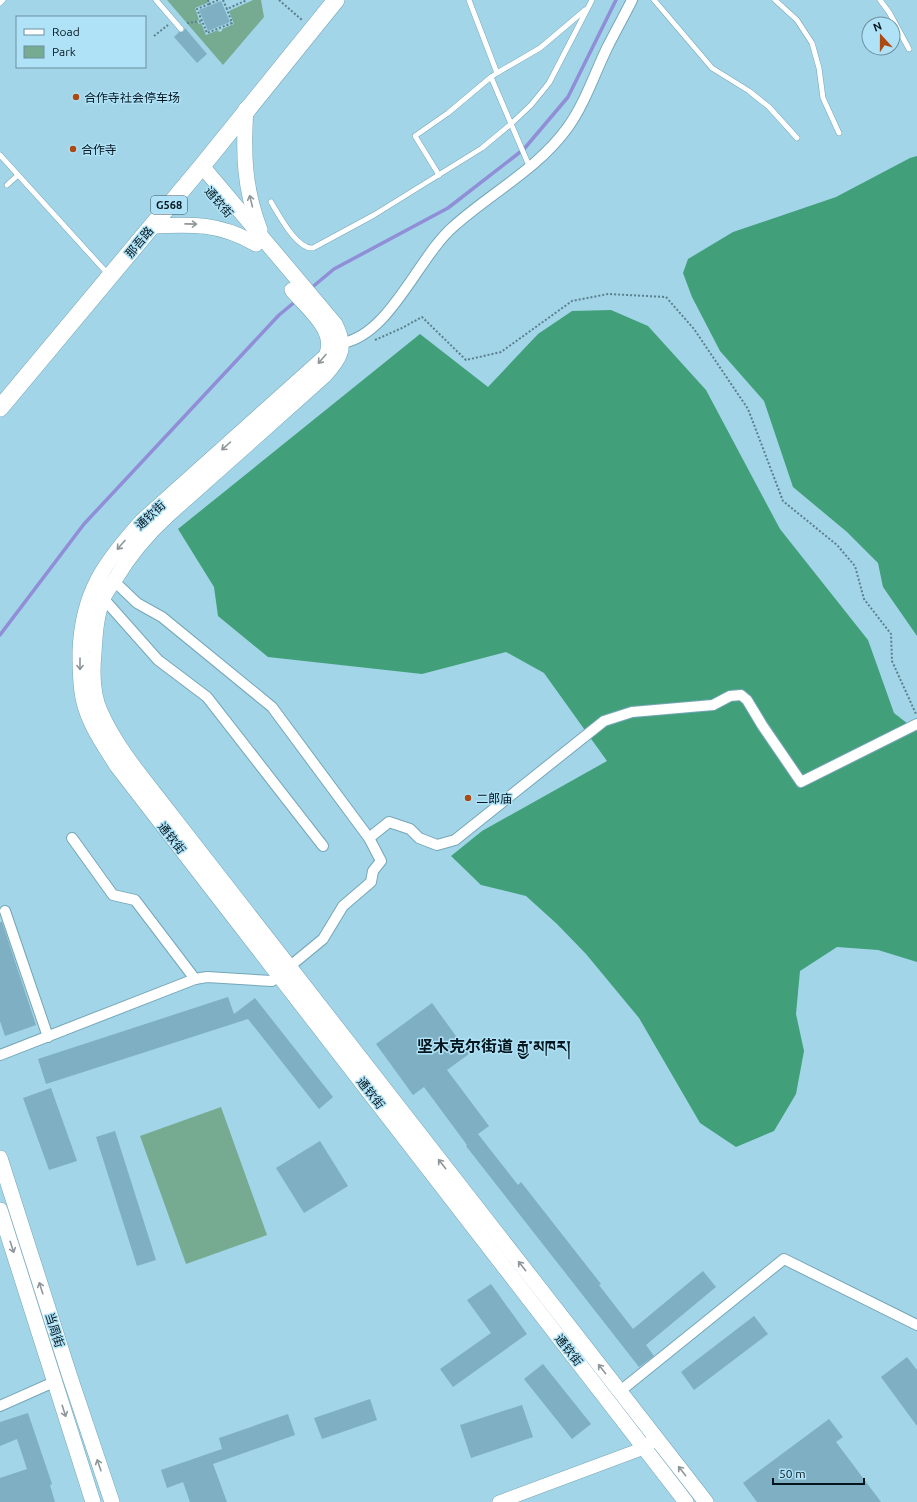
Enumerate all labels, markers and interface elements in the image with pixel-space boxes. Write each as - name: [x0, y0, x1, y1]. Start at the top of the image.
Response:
- legend: [16, 16, 146, 68]
- north arrow: [861, 16, 901, 56]
- text: N: [871, 20, 883, 34]
- text: Road: [52, 25, 80, 38]
- text: Park: [52, 45, 76, 58]
- place label: 合作寺社会停车场: [84, 91, 180, 104]
- marker: 合作寺社会停车场: [71, 92, 81, 102]
- place label: 合作寺: [81, 143, 117, 156]
- marker: 合作寺: [68, 144, 78, 154]
- street label: 通钦街: [202, 184, 236, 220]
- one-way arrow: [247, 195, 254, 208]
- road number: G568: [151, 196, 187, 214]
- one-way arrow: [184, 221, 197, 228]
- street label: 那吾路: [122, 224, 156, 260]
- one-way arrow: [318, 354, 327, 365]
- one-way arrow: [221, 442, 231, 451]
- street label: 通钦街: [132, 498, 168, 532]
- one-way arrow: [117, 539, 126, 549]
- one-way arrow: [76, 657, 84, 670]
- place label: 二郎庙: [476, 792, 512, 805]
- marker: 二郎庙: [463, 793, 473, 803]
- street label: 通钦街: [156, 820, 188, 856]
- district label: 坚木克尔街道 རྒྱ་མཁར།: [417, 1037, 571, 1060]
- street label: 通钦街: [355, 1075, 387, 1111]
- one-way arrow: [438, 1158, 446, 1169]
- one-way arrow: [9, 1240, 16, 1253]
- one-way arrow: [518, 1261, 526, 1272]
- one-way arrow: [37, 1283, 45, 1295]
- street label: 当周街: [43, 1311, 67, 1349]
- street label: 通钦街: [553, 1332, 585, 1368]
- one-way arrow: [597, 1364, 606, 1375]
- one-way arrow: [61, 1404, 68, 1417]
- one-way arrow: [95, 1459, 102, 1472]
- scale bar: [773, 1460, 864, 1486]
- one-way arrow: [678, 1466, 686, 1477]
- text: 50 m: [779, 1467, 806, 1480]

